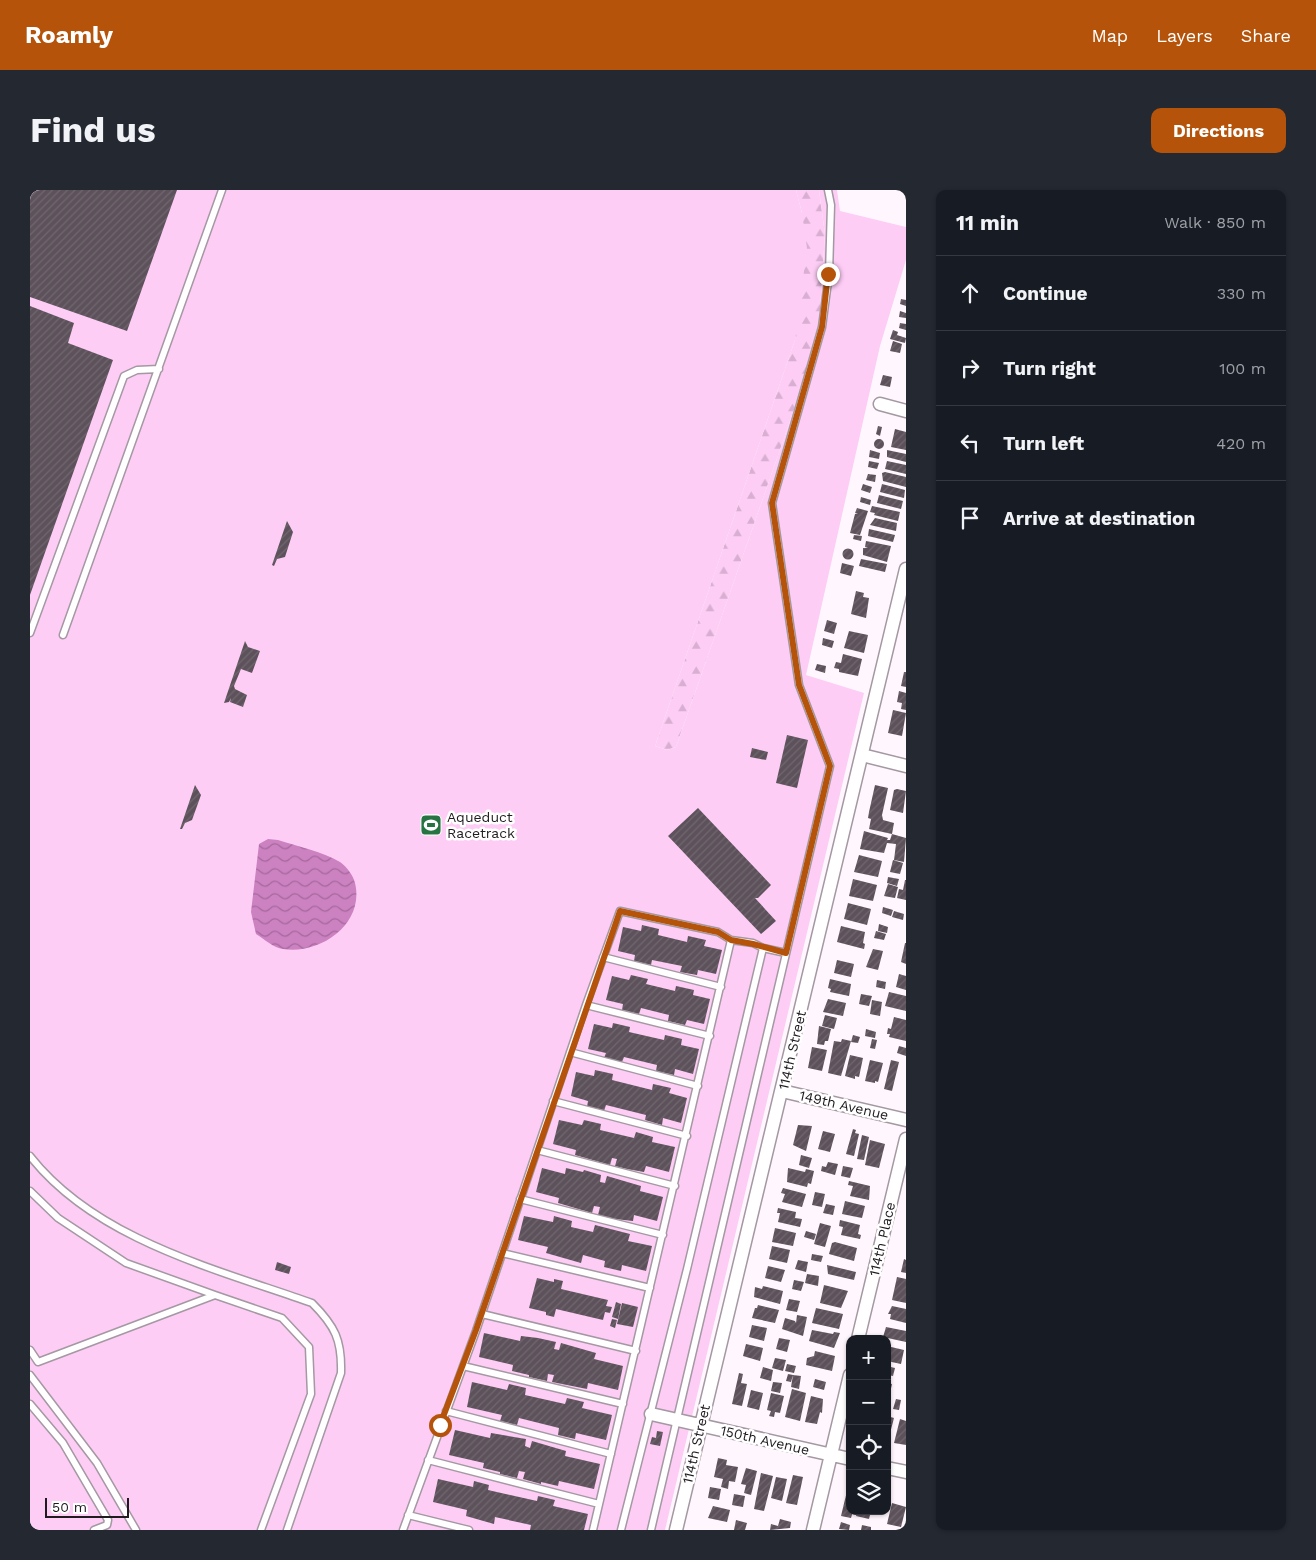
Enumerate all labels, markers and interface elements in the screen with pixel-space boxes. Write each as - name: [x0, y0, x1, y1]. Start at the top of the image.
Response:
- text: Roamly: [25, 21, 113, 49]
- text: Map: [1091, 25, 1128, 46]
- text: Layers: [1156, 25, 1213, 46]
- text: Share: [1241, 25, 1291, 46]
- button: Directions: [1151, 108, 1286, 153]
- text: Find us: [30, 109, 156, 151]
- text: 11 min: [956, 210, 1019, 235]
- text: Walk · 850 m: [1164, 213, 1266, 232]
- route end: [817, 263, 840, 286]
- icon: ahead: [956, 279, 984, 307]
- text: Continue: [1003, 282, 1087, 305]
- text: 330 m: [1217, 284, 1266, 303]
- icon: right: [956, 354, 984, 382]
- text: Turn right: [1003, 357, 1096, 380]
- text: 100 m: [1219, 359, 1266, 378]
- icon: left: [956, 429, 984, 457]
- text: Turn left: [1003, 432, 1084, 455]
- text: 420 m: [1216, 434, 1266, 453]
- icon: arrive: [956, 504, 984, 532]
- text: Arrive at destination: [1003, 507, 1195, 530]
- place label: Aqueduct Racetrack: [447, 809, 515, 841]
- sports icon: Aqueduct Racetrack: [419, 813, 443, 837]
- street label: 114th Street: [775, 1009, 809, 1091]
- street label: 149th Avenue: [798, 1087, 890, 1123]
- street label: 114th Place: [866, 1200, 898, 1278]
- map controls: [846, 1335, 891, 1515]
- button: +: [846, 1335, 891, 1380]
- button: −: [846, 1380, 891, 1425]
- street label: 114th Street: [679, 1403, 713, 1485]
- route start: [429, 1414, 452, 1437]
- street label: 150th Avenue: [719, 1422, 811, 1458]
- button: locate: [846, 1425, 891, 1470]
- button: layers: [846, 1470, 891, 1515]
- scale bar: [45, 1495, 129, 1518]
- text: 50 m: [52, 1499, 87, 1515]

